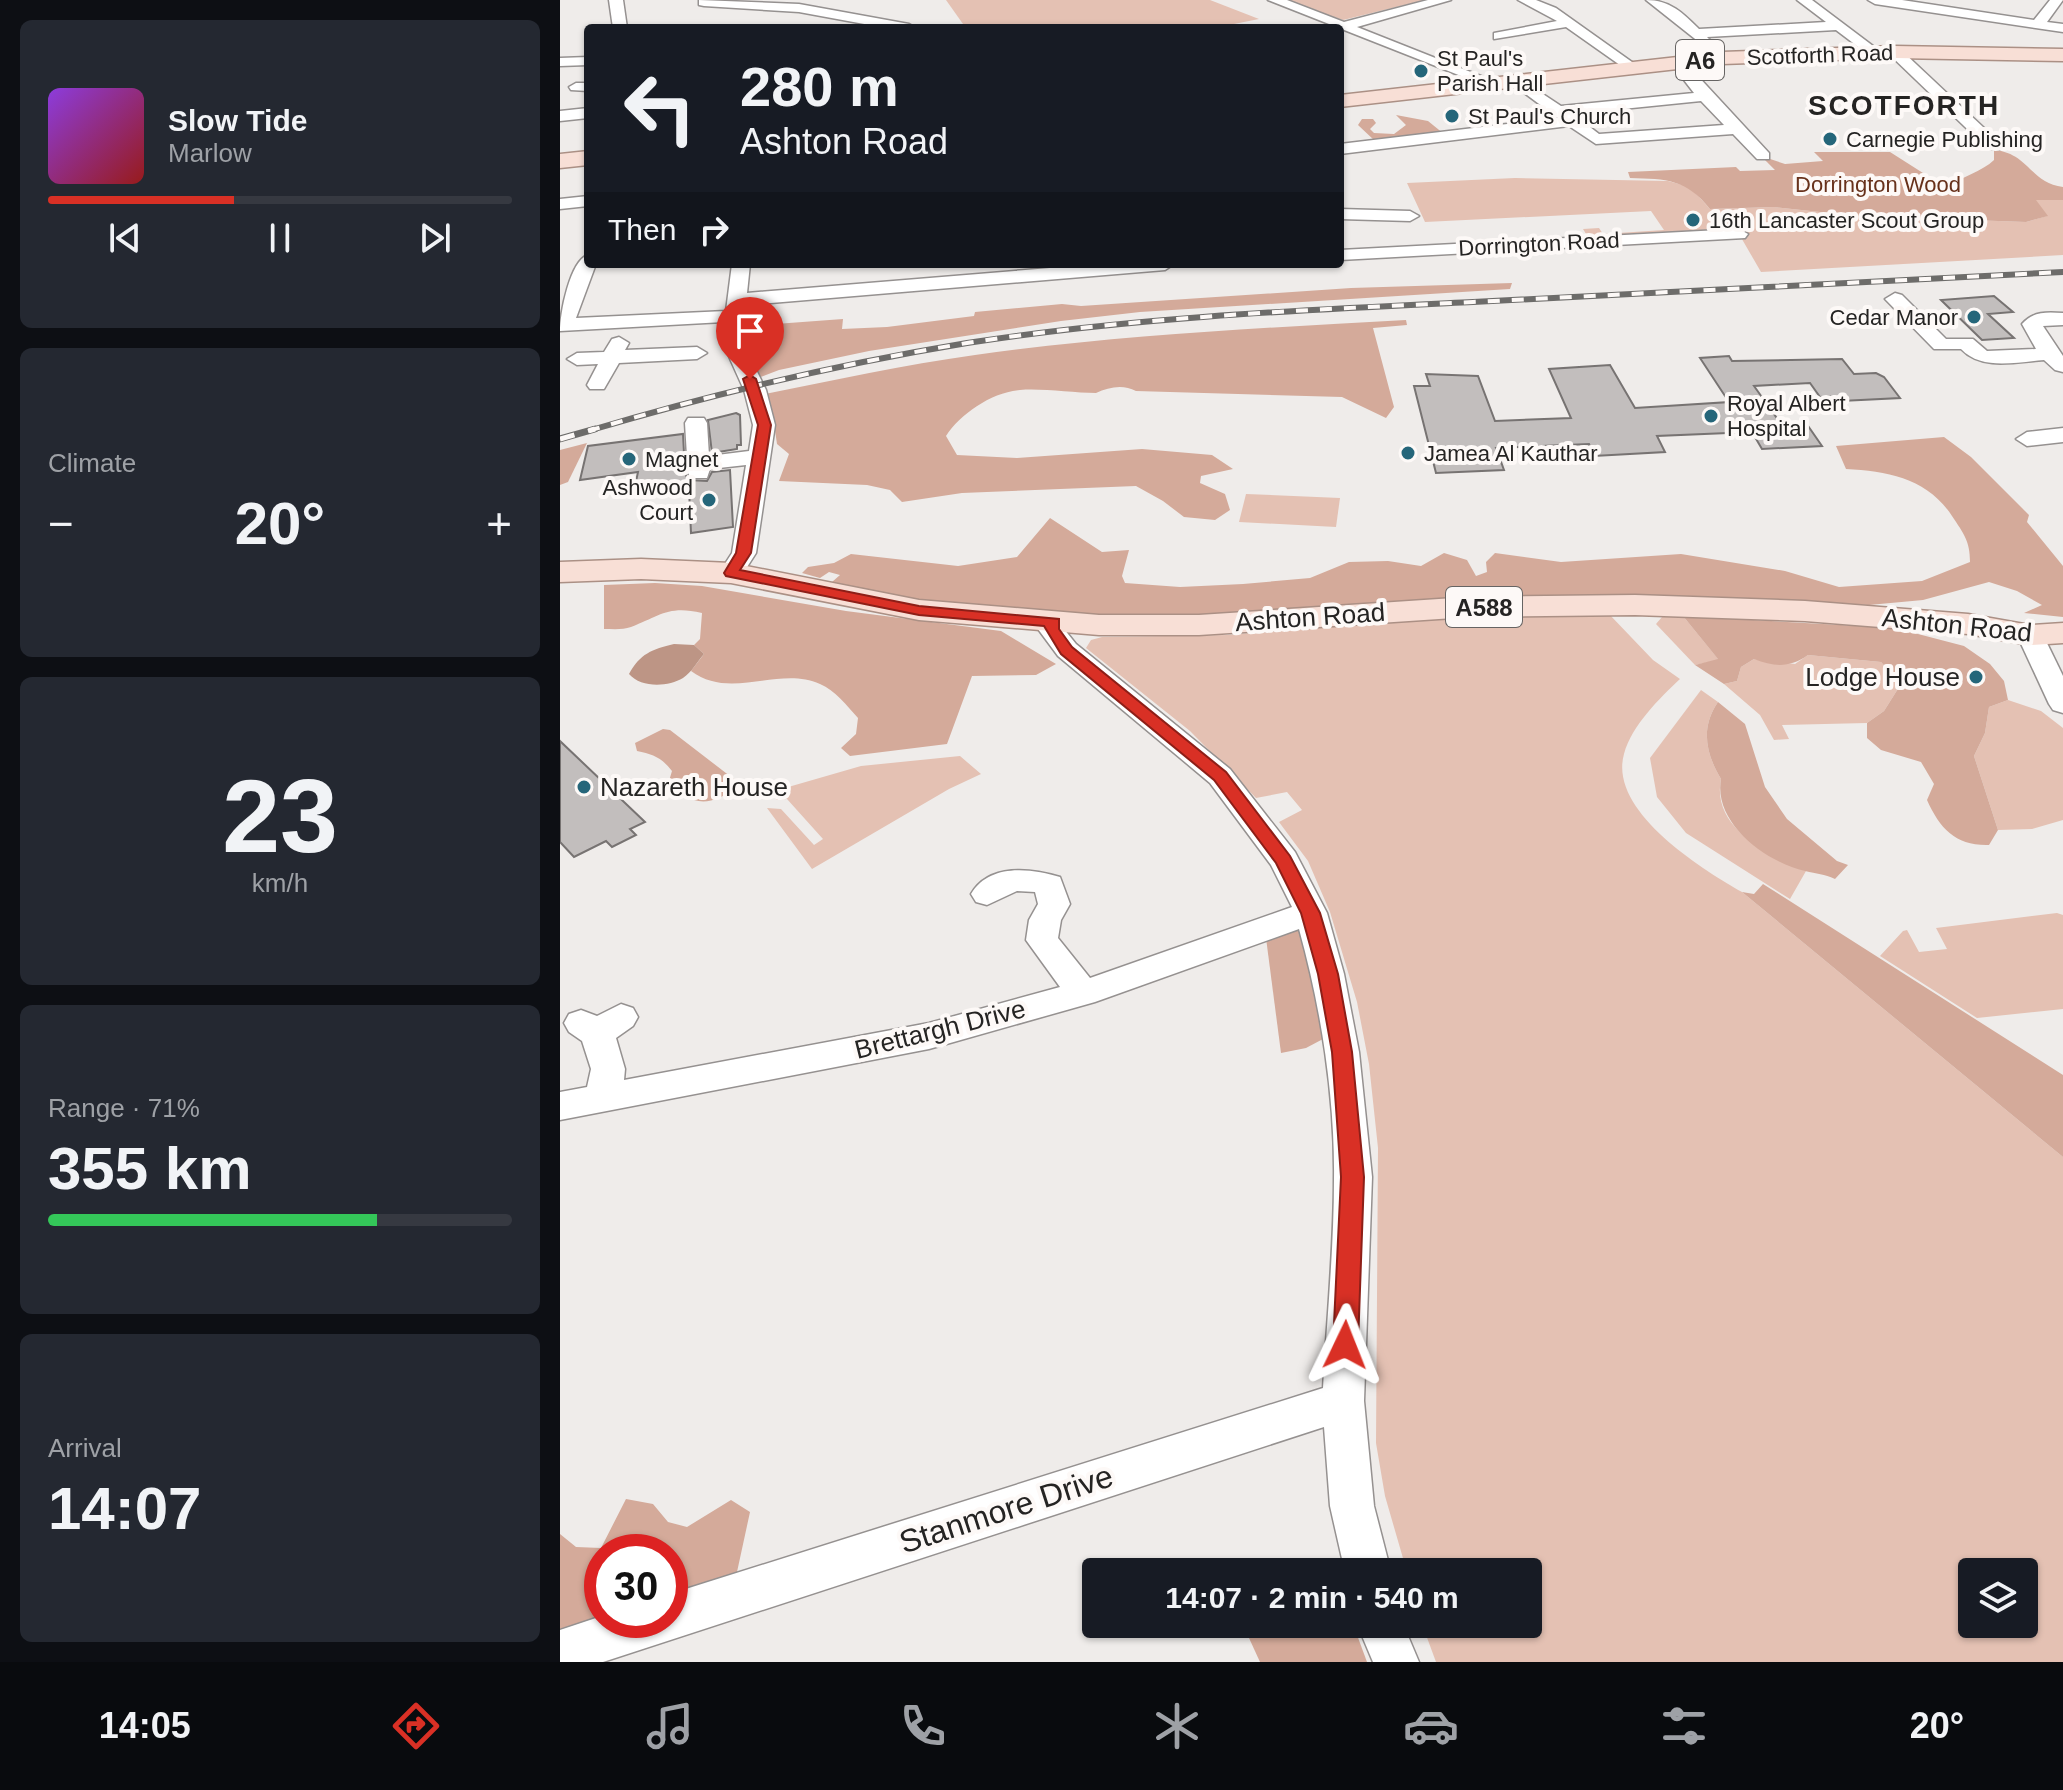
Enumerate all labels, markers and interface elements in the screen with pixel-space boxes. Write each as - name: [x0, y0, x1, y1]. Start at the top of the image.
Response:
- road number: A6: [1676, 40, 1724, 80]
- street label: Scotforth Road: [1746, 40, 1894, 70]
- place label: St Paul's Parish Hall: [1437, 46, 1543, 96]
- text: 280 m: [740, 55, 899, 118]
- icon: left: [608, 56, 712, 160]
- marker: St Paul's Parish Hall: [1412, 62, 1430, 80]
- district label: SCOTFORTH: [1808, 90, 2000, 121]
- text: Slow Tide: [168, 104, 307, 137]
- place label: St Paul's Church: [1468, 104, 1631, 129]
- marker: St Paul's Church: [1443, 107, 1461, 125]
- text: Ashton Road: [740, 121, 948, 162]
- place label: Carnegie Publishing: [1846, 127, 2043, 152]
- marker: Carnegie Publishing: [1821, 130, 1839, 148]
- text: Marlow: [168, 138, 252, 168]
- park label: Dorrington Wood: [1795, 172, 1961, 197]
- icon: right: [692, 208, 736, 252]
- place label: 16th Lancaster Scout Group: [1709, 208, 1984, 233]
- marker: 16th Lancaster Scout Group: [1684, 211, 1702, 229]
- text: Then: [608, 213, 676, 246]
- icon: previous: [103, 216, 147, 260]
- icon: pause: [258, 216, 302, 260]
- icon: next: [413, 216, 457, 260]
- street label: Dorrington Road: [1458, 227, 1620, 261]
- pin: [716, 297, 784, 379]
- place label: Cedar Manor: [1830, 305, 1958, 330]
- marker: Cedar Manor: [1965, 308, 1983, 326]
- icon: arrive: [728, 309, 772, 353]
- place label: Royal Albert Hospital: [1727, 391, 1846, 441]
- marker: Royal Albert Hospital: [1702, 407, 1720, 425]
- place label: Jamea Al Kauthar: [1424, 441, 1598, 466]
- marker: Jamea Al Kauthar: [1399, 444, 1417, 462]
- place label: Magnet: [645, 447, 718, 472]
- text: Climate: [48, 448, 136, 478]
- marker: Magnet: [620, 450, 638, 468]
- place label: Ashwood Court: [602, 475, 693, 525]
- text: 20°: [235, 490, 325, 557]
- marker: Ashwood Court: [700, 491, 718, 509]
- text: −: [48, 499, 74, 548]
- text: +: [486, 499, 512, 548]
- road number: A588: [1446, 587, 1522, 627]
- street label: Ashton Road: [1234, 597, 1386, 637]
- street label: Ashton Road: [1881, 602, 2033, 648]
- place label: Lodge House: [1805, 662, 1960, 692]
- marker: Lodge House: [1967, 668, 1985, 686]
- text: 23: [222, 758, 338, 874]
- place label: Nazareth House: [600, 772, 788, 802]
- marker: Nazareth House: [575, 778, 593, 796]
- text: km/h: [252, 868, 308, 898]
- street label: Brettargh Drive: [852, 993, 1028, 1065]
- text: Range · 71%: [48, 1093, 200, 1123]
- text: 355 km: [48, 1135, 252, 1202]
- position arrow: [1303, 1303, 1387, 1387]
- text: Arrival: [48, 1433, 122, 1463]
- street label: Stanmore Drive: [895, 1458, 1117, 1560]
- text: 14:07: [48, 1475, 201, 1542]
- speed limit sign: 30: [584, 1534, 688, 1638]
- map controls: [1958, 1558, 2038, 1638]
- button: layers: [1958, 1558, 2038, 1638]
- text: 14:07 · 2 min · 540 m: [1165, 1581, 1459, 1614]
- icon: directions: [388, 1698, 444, 1754]
- icon: music: [642, 1698, 698, 1754]
- icon: phone: [895, 1698, 951, 1754]
- icon: climate: [1149, 1698, 1205, 1754]
- icon: car: [1403, 1698, 1459, 1754]
- icon: filters: [1656, 1698, 1712, 1754]
- text: 14:05: [99, 1705, 191, 1746]
- text: 20°: [1910, 1705, 1964, 1746]

